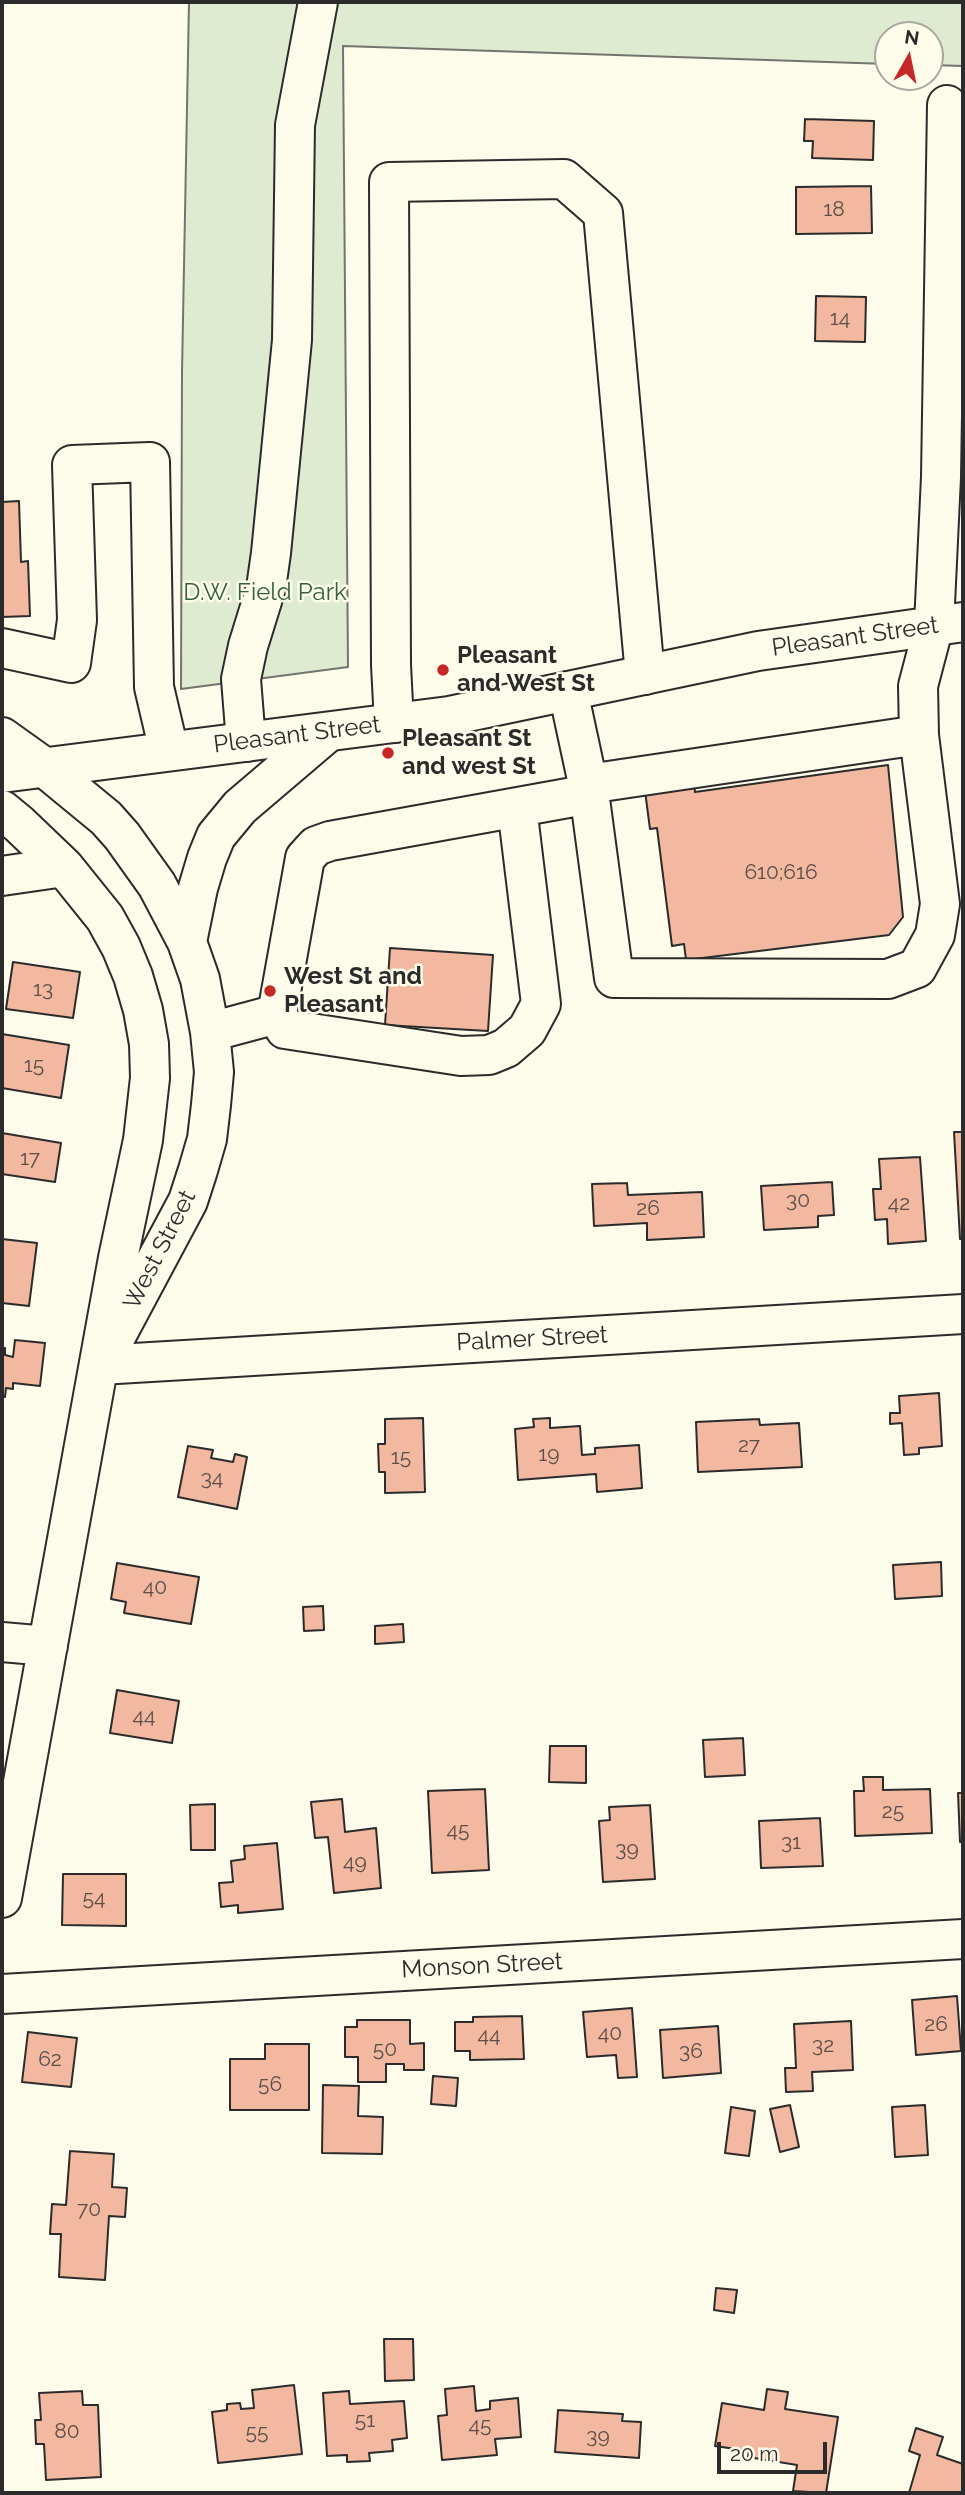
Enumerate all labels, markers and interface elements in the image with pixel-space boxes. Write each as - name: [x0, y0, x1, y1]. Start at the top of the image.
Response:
- north arrow: [874, 21, 944, 91]
- text: N: [903, 25, 921, 49]
- house number: 18: [823, 197, 845, 223]
- house number: 14: [830, 306, 850, 332]
- park label: D.W. Field Park: [183, 579, 347, 607]
- street label: Pleasant Street: [770, 611, 940, 663]
- place label: Pleasant and West St: [457, 642, 595, 698]
- marker: Pleasant and West St: [435, 662, 451, 678]
- street label: Pleasant Street: [212, 710, 382, 760]
- place label: Pleasant St and west St: [402, 725, 536, 781]
- marker: Pleasant St and west St: [380, 745, 396, 761]
- house number: 610;616: [744, 860, 818, 886]
- place label: West St and Pleasant: [284, 963, 422, 1019]
- house number: 13: [33, 977, 53, 1003]
- marker: West St and Pleasant: [262, 983, 278, 999]
- house number: 15: [24, 1053, 44, 1079]
- house number: 17: [20, 1146, 40, 1172]
- street label: West Street: [118, 1186, 202, 1314]
- house number: 30: [786, 1188, 810, 1214]
- house number: 42: [888, 1191, 910, 1217]
- house number: 26: [636, 1196, 660, 1222]
- street label: Palmer Street: [456, 1321, 608, 1357]
- house number: 27: [738, 1433, 760, 1459]
- house number: 19: [538, 1442, 560, 1468]
- house number: 15: [391, 1445, 411, 1471]
- house number: 34: [201, 1466, 223, 1492]
- house number: 40: [143, 1575, 167, 1601]
- house number: 44: [133, 1704, 155, 1730]
- house number: 25: [882, 1799, 904, 1825]
- house number: 45: [447, 1818, 469, 1844]
- house number: 31: [781, 1830, 801, 1856]
- house number: 39: [615, 1837, 639, 1863]
- house number: 49: [343, 1850, 367, 1876]
- house number: 54: [83, 1886, 105, 1912]
- street label: Monson Street: [401, 1947, 563, 1985]
- house number: 26: [924, 2012, 948, 2038]
- house number: 40: [598, 2021, 622, 2047]
- house number: 44: [478, 2023, 500, 2049]
- house number: 32: [812, 2033, 834, 2059]
- house number: 50: [373, 2037, 397, 2063]
- house number: 36: [679, 2039, 703, 2065]
- house number: 62: [38, 2047, 62, 2073]
- house number: 56: [258, 2072, 282, 2098]
- house number: 70: [77, 2197, 101, 2223]
- house number: 51: [355, 2408, 375, 2434]
- house number: 45: [469, 2413, 491, 2439]
- house number: 80: [54, 2419, 80, 2445]
- house number: 55: [246, 2420, 268, 2446]
- house number: 39: [586, 2424, 610, 2450]
- scale bar: [720, 2428, 830, 2472]
- text: 20 m: [730, 2441, 778, 2466]

